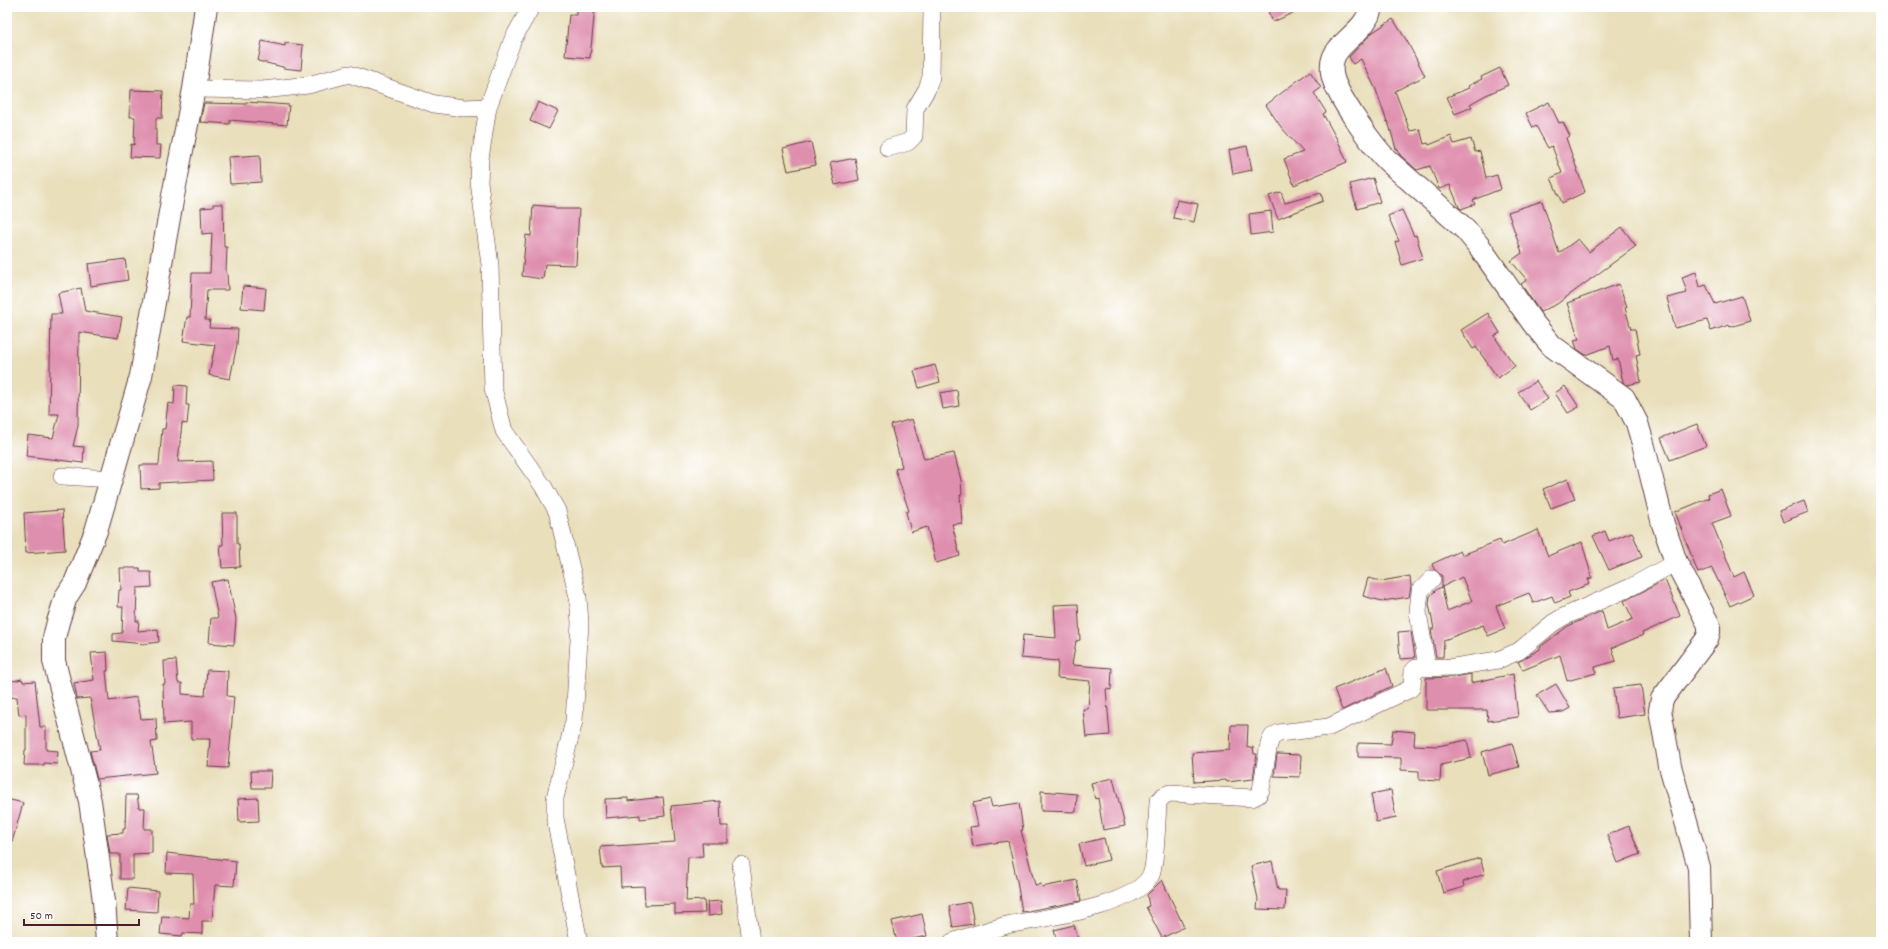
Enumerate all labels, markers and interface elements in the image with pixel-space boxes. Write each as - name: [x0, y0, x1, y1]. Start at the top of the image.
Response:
- scale bar: [24, 901, 139, 927]
- text: 50 m: [30, 908, 53, 925]

